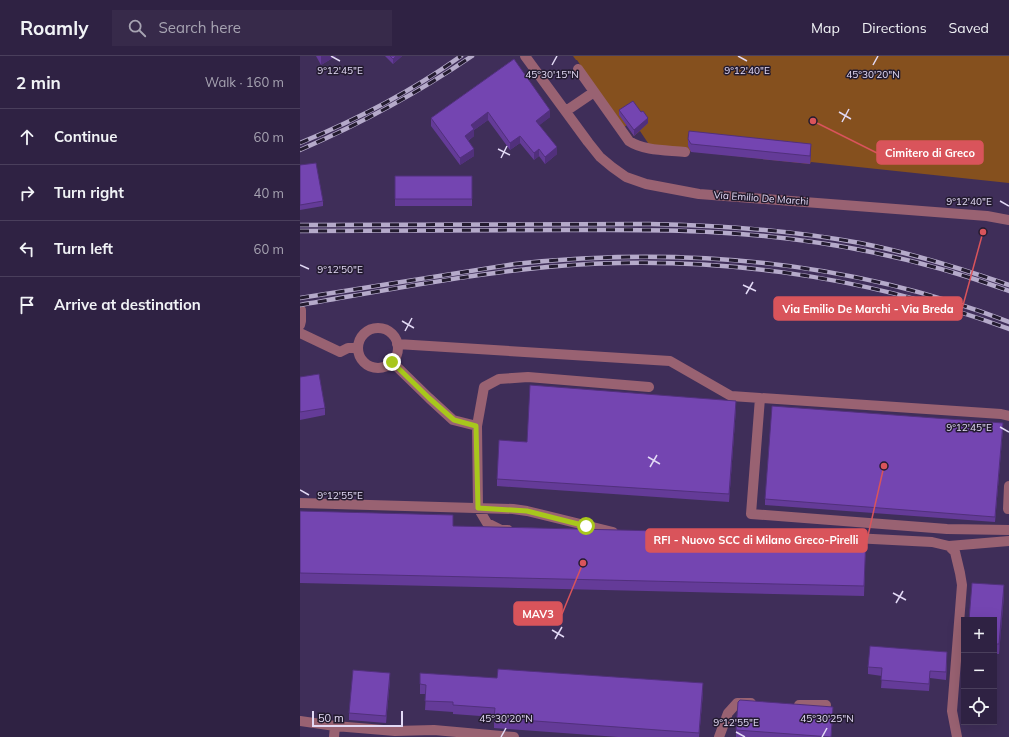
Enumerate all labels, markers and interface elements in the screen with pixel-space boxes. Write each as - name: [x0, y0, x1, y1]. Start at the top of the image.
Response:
- search box: [112, 10, 392, 46]
- text: Roamly: [20, 16, 88, 40]
- icon: search: [126, 17, 148, 39]
- text: Search here: [158, 18, 241, 37]
- text: Map: [811, 19, 840, 37]
- text: Directions: [862, 19, 927, 37]
- text: Saved: [949, 19, 989, 37]
- text: 9°12'45"E: [317, 64, 363, 77]
- text: 9°12'40"E: [724, 64, 770, 77]
- text: 45°30'15"N: [525, 68, 579, 81]
- text: 45°30'20"N: [846, 68, 900, 81]
- text: 2 min: [16, 72, 61, 93]
- text: Walk · 160 m: [205, 74, 284, 90]
- icon: ahead: [16, 126, 38, 148]
- text: Continue: [54, 127, 117, 146]
- text: 60 m: [254, 129, 284, 145]
- callout: Cimitero di Greco: [877, 141, 983, 164]
- text: Cimitero di Greco: [885, 146, 976, 160]
- icon: right: [16, 182, 38, 204]
- text: Turn right: [54, 183, 124, 202]
- text: 40 m: [254, 185, 284, 201]
- street label: Via Emilio De Marchi: [713, 188, 809, 208]
- text: 9°12'40"E: [946, 195, 992, 208]
- icon: left: [16, 238, 38, 260]
- text: Turn left: [54, 239, 113, 258]
- text: 60 m: [254, 241, 284, 257]
- text: 9°12'50"E: [317, 263, 363, 276]
- icon: arrive: [16, 294, 38, 316]
- text: Arrive at destination: [54, 295, 201, 314]
- callout: Via Emilio De Marchi - Via Breda: [774, 297, 962, 320]
- text: Via Emilio De Marchi - Via Breda: [781, 302, 954, 316]
- route end: [383, 353, 401, 371]
- text: 9°12'45"E: [946, 421, 992, 434]
- text: 9°12'55"E: [317, 489, 363, 502]
- route start: [577, 517, 595, 535]
- callout: RFI - Nuovo SCC di Milano Greco-Pirelli: [646, 529, 867, 552]
- text: RFI - Nuovo SCC di Milano Greco-Pirelli: [654, 533, 859, 547]
- callout: MAV3: [514, 602, 562, 625]
- text: MAV3: [522, 607, 554, 621]
- map controls: [961, 617, 997, 725]
- button: +: [961, 617, 997, 653]
- button: −: [961, 653, 997, 689]
- button: locate: [961, 689, 997, 725]
- scale bar: [312, 709, 403, 728]
- text: 50 m: [318, 711, 344, 725]
- text: 45°30'20"N: [479, 712, 533, 725]
- text: 45°30'25"N: [800, 712, 854, 725]
- text: 9°12'55"E: [713, 716, 759, 729]

